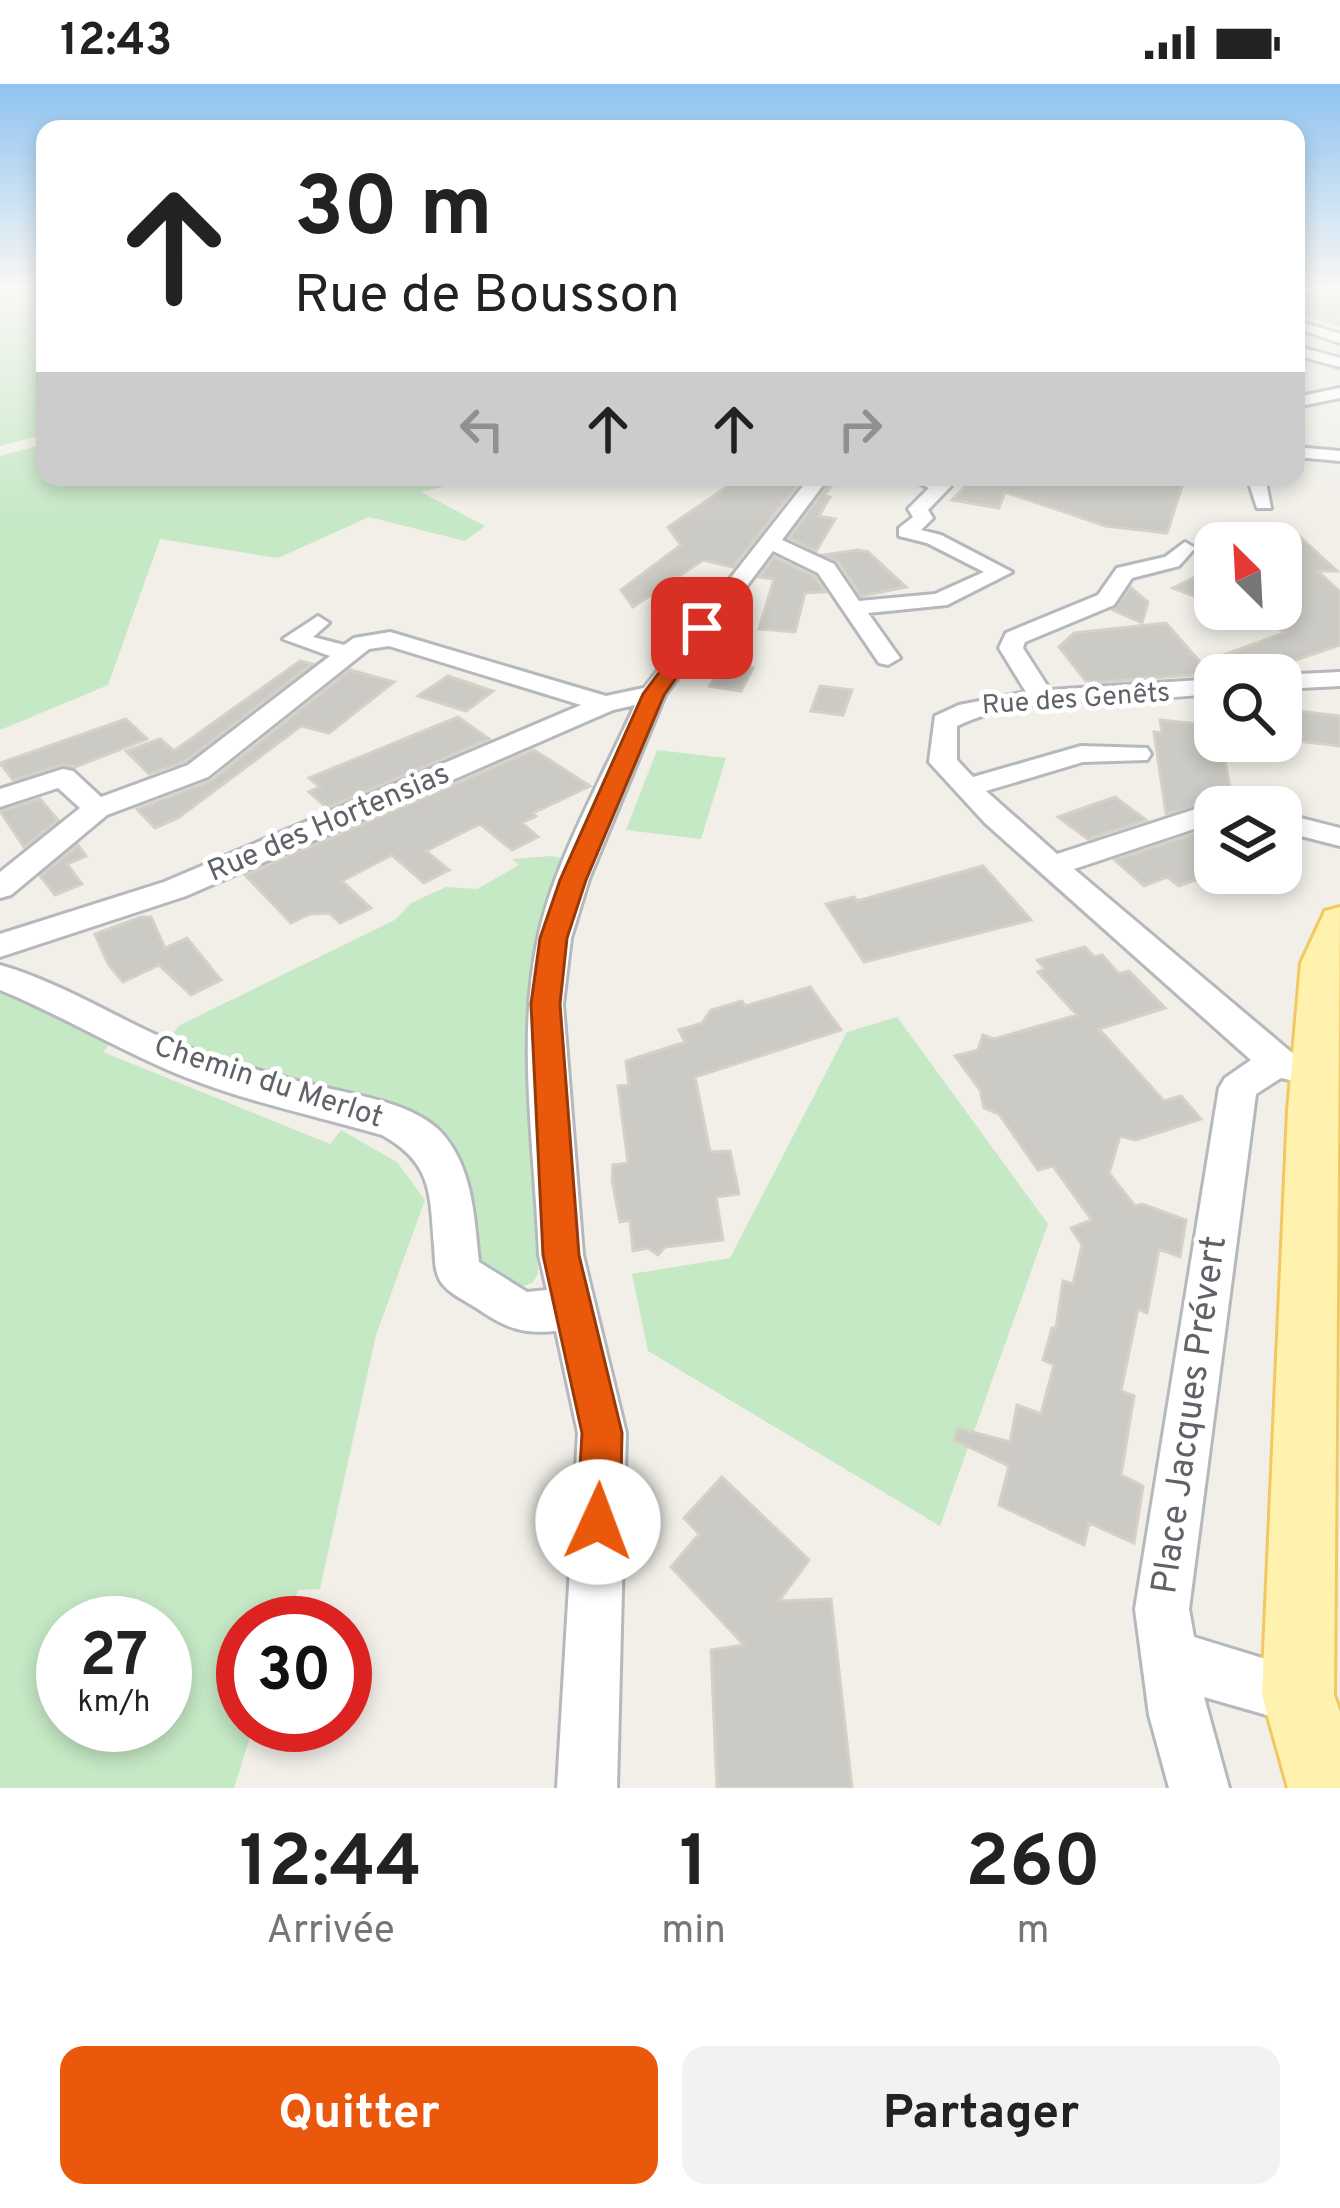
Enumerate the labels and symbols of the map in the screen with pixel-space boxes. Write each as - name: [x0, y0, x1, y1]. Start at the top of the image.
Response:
- north arrow: [1194, 522, 1302, 630]
- pin: [651, 577, 753, 679]
- street label: Rue des Genêts: [981, 676, 1171, 724]
- street label: Rue des Hortensias: [203, 756, 455, 892]
- street label: Chemin du Merlot: [149, 1029, 387, 1137]
- street label: Place Jacques Prévert: [1143, 1233, 1239, 1597]
- position arrow: [535, 1459, 661, 1585]
- speed limit sign: 30: [216, 1596, 372, 1752]

